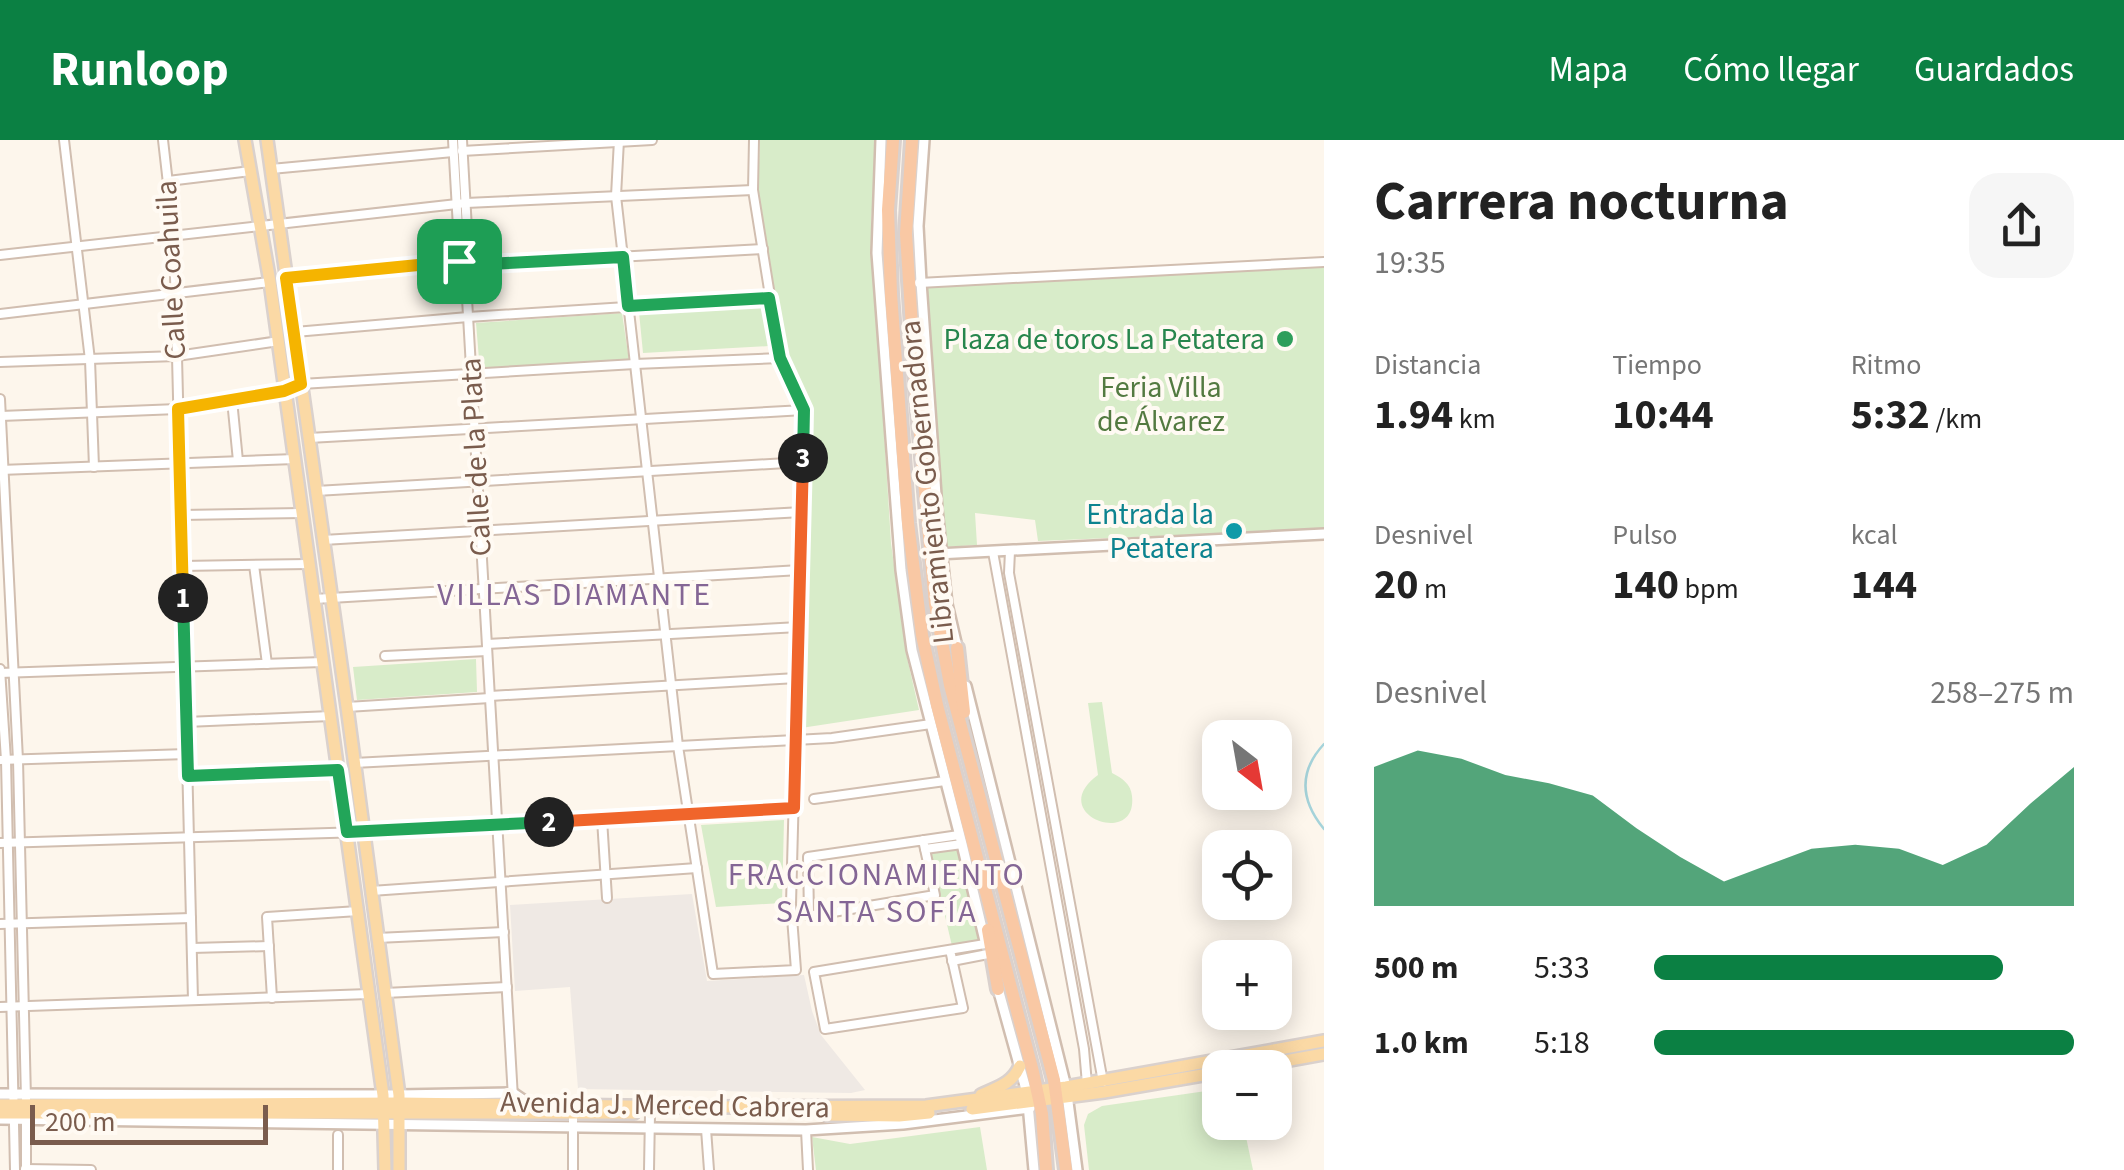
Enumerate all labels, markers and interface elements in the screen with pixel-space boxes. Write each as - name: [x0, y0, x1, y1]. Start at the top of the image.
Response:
- text: Runloop: [50, 36, 229, 104]
- text: Mapa: [1549, 45, 1628, 95]
- text: Cómo llegar: [1683, 45, 1859, 95]
- text: Guardados: [1914, 45, 2074, 95]
- text: Carrera nocturna: [1374, 163, 1789, 241]
- button: share: [1969, 173, 2074, 278]
- street label: Calle Coahuila: [145, 179, 197, 361]
- pin: [417, 219, 502, 304]
- icon: arrive: [432, 234, 487, 289]
- text: 19:35: [1374, 240, 1446, 286]
- street label: Libramiento Gobernadora: [889, 318, 965, 646]
- place label: Plaza de toros La Petatera: [943, 318, 1265, 361]
- marker: Plaza de toros La Petatera: [1274, 328, 1296, 350]
- text: Distancia: [1374, 345, 1481, 385]
- text: Tiempo: [1612, 345, 1702, 385]
- text: Ritmo: [1851, 345, 1921, 385]
- street label: Calle de la Plata: [449, 357, 503, 557]
- park label: Feria Villa de Álvarez: [1097, 366, 1225, 443]
- text: 1.94: [1374, 385, 1453, 445]
- text: 10:44: [1612, 385, 1714, 445]
- text: 5:32: [1851, 385, 1930, 445]
- text: km: [1453, 399, 1496, 439]
- text: /km: [1930, 399, 1982, 439]
- pin: 3: [778, 433, 828, 483]
- text: 3: [796, 438, 810, 478]
- place label: Entrada la Petatera: [1086, 493, 1214, 570]
- text: Desnivel: [1374, 515, 1473, 555]
- text: Pulso: [1612, 515, 1677, 555]
- text: kcal: [1851, 515, 1898, 555]
- marker: Entrada la Petatera: [1223, 520, 1245, 542]
- text: 20: [1374, 555, 1418, 615]
- text: 140: [1612, 555, 1679, 615]
- text: 144: [1851, 555, 1917, 615]
- text: m: [1418, 569, 1447, 609]
- text: bpm: [1679, 569, 1739, 609]
- district label: VILLAS DIAMANTE: [437, 572, 713, 618]
- pin: 1: [158, 573, 208, 623]
- text: 1: [176, 578, 190, 618]
- text: Desnivel: [1374, 670, 1487, 716]
- text: 258–275 m: [1930, 670, 2074, 716]
- north arrow: [1202, 720, 1292, 810]
- map controls: [1202, 720, 1292, 1140]
- pin: 2: [524, 797, 574, 847]
- text: 2: [542, 802, 556, 842]
- button: locate: [1202, 830, 1292, 920]
- district label: FRACCIONAMIENTO SANTA SOFÍA: [728, 852, 1026, 935]
- button: +: [1202, 940, 1292, 1030]
- text: 500 m: [1374, 945, 1459, 991]
- text: 5:33: [1534, 945, 1590, 991]
- text: 1.0 km: [1374, 1020, 1469, 1066]
- text: 5:18: [1534, 1020, 1590, 1066]
- button: −: [1202, 1050, 1292, 1140]
- street label: Avenida J. Merced Cabrera: [500, 1081, 830, 1129]
- scale bar: [30, 1100, 268, 1144]
- text: 200 m: [45, 1102, 116, 1142]

